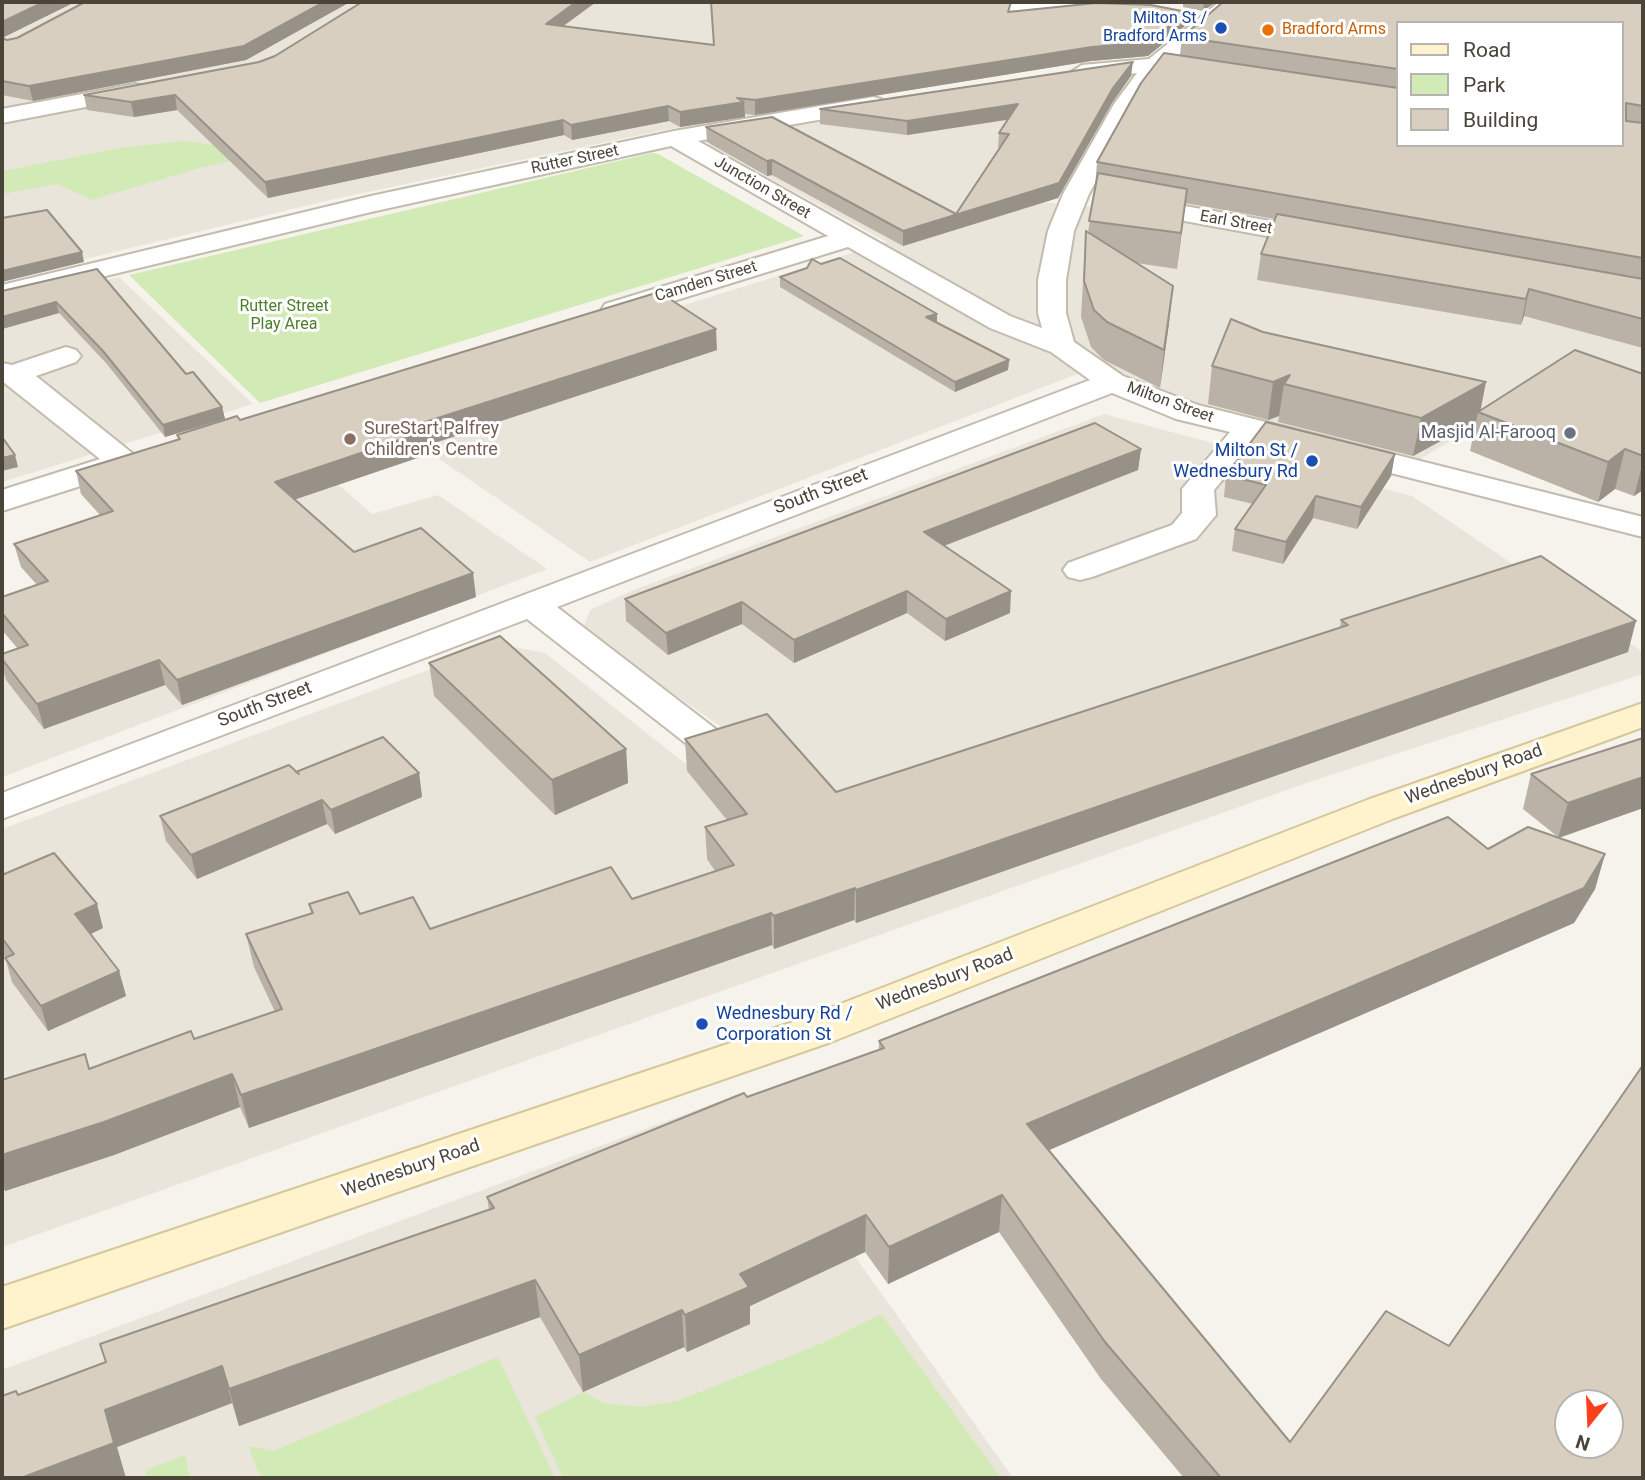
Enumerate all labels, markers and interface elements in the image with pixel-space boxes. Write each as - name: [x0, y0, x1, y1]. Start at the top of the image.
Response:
- place label: Milton St / Bradford Arms: [1103, 9, 1207, 47]
- marker: Milton St / Bradford Arms: [1213, 20, 1229, 36]
- place label: Bradford Arms: [1282, 20, 1386, 40]
- legend: [1396, 21, 1624, 147]
- marker: Bradford Arms: [1260, 22, 1276, 38]
- text: Road: [1463, 38, 1511, 62]
- text: Park: [1463, 73, 1505, 97]
- text: Building: [1463, 108, 1538, 132]
- street label: Rutter Street: [529, 141, 621, 179]
- street label: Junction Street: [710, 153, 814, 223]
- street label: Earl Street: [1198, 207, 1274, 239]
- street label: Camden Street: [653, 257, 759, 307]
- park label: Rutter Street Play Area: [239, 297, 329, 335]
- street label: Milton Street: [1124, 378, 1216, 428]
- place label: SureStart Palfrey Children's Centre: [364, 418, 499, 460]
- place label: Masjid Al-Farooq: [1421, 422, 1556, 444]
- marker: Masjid Al-Farooq: [1562, 425, 1578, 441]
- marker: SureStart Palfrey Children's Centre: [342, 431, 358, 447]
- place label: Milton St / Wednesbury Rd: [1173, 440, 1298, 482]
- marker: Milton St / Wednesbury Rd: [1304, 453, 1320, 469]
- street label: South Street: [771, 464, 871, 520]
- street label: South Street: [215, 677, 315, 733]
- street label: Wednesbury Road: [1402, 740, 1546, 810]
- street label: Wednesbury Road: [874, 944, 1016, 1016]
- place label: Wednesbury Rd / Corporation St: [716, 1003, 853, 1046]
- marker: Wednesbury Rd / Corporation St: [694, 1016, 710, 1032]
- street label: Wednesbury Road: [339, 1135, 483, 1203]
- north arrow: [1554, 1389, 1624, 1459]
- text: N: [1573, 1430, 1593, 1456]

